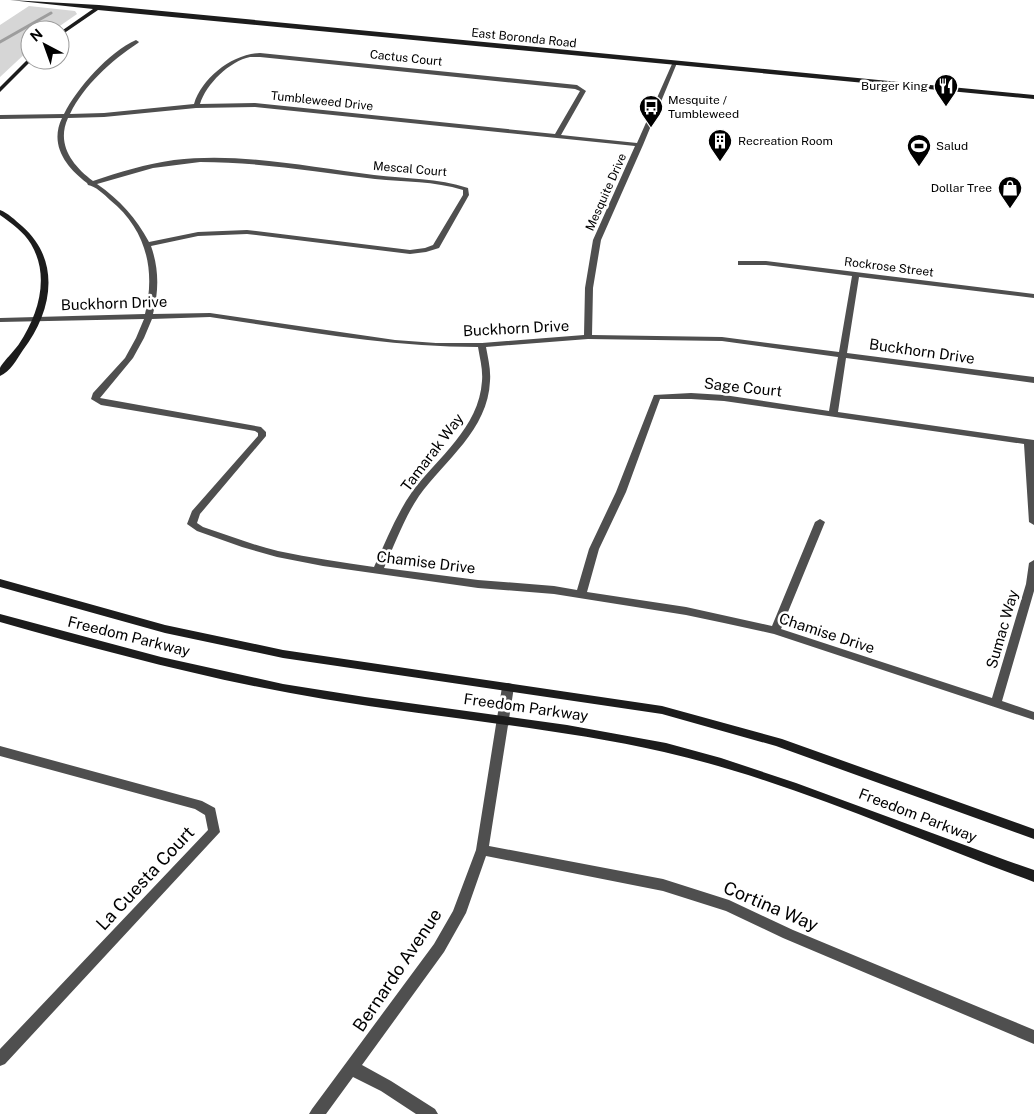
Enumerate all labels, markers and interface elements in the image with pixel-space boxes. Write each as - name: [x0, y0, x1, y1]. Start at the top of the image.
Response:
- north arrow: [20, 20, 70, 70]
- text: N: [27, 26, 46, 45]
- street label: East Boronda Road: [471, 26, 577, 50]
- street label: Cactus Court: [369, 47, 443, 69]
- restaurant icon: Burger King: [933, 73, 959, 107]
- place label: Burger King: [861, 79, 928, 93]
- street label: Tumbleweed Drive: [270, 89, 374, 113]
- place label: Mesquite / Tumbleweed: [668, 93, 739, 121]
- bus stop icon: Mesquite / Tumbleweed: [638, 94, 664, 128]
- building icon: Recreation Room: [707, 128, 733, 162]
- sports icon: Salud: [906, 133, 932, 167]
- place label: Recreation Room: [738, 134, 833, 148]
- place label: Salud: [936, 139, 968, 153]
- street label: Mesquite Drive: [583, 151, 629, 233]
- street label: Mescal Court: [372, 159, 448, 179]
- shop icon: Dollar Tree: [997, 175, 1023, 209]
- place label: Dollar Tree: [931, 181, 992, 195]
- street label: Rockrose Street: [843, 255, 935, 279]
- street label: Buckhorn Drive: [61, 293, 167, 313]
- street label: Buckhorn Drive: [462, 317, 570, 339]
- street label: Buckhorn Drive: [868, 335, 976, 367]
- street label: Sage Court: [703, 374, 783, 400]
- street label: Tamarak Way: [397, 410, 467, 494]
- street label: Chamise Drive: [376, 548, 476, 576]
- street label: Sumac Way: [983, 588, 1021, 670]
- street label: Chamise Drive: [777, 610, 877, 656]
- street label: Freedom Parkway: [66, 613, 192, 659]
- street label: Freedom Parkway: [463, 690, 589, 724]
- street label: Freedom Parkway: [856, 785, 980, 845]
- street label: La Cuesta Court: [91, 822, 199, 934]
- street label: Cortina Way: [720, 877, 822, 936]
- street label: Bernardo Avenue: [348, 905, 446, 1035]

